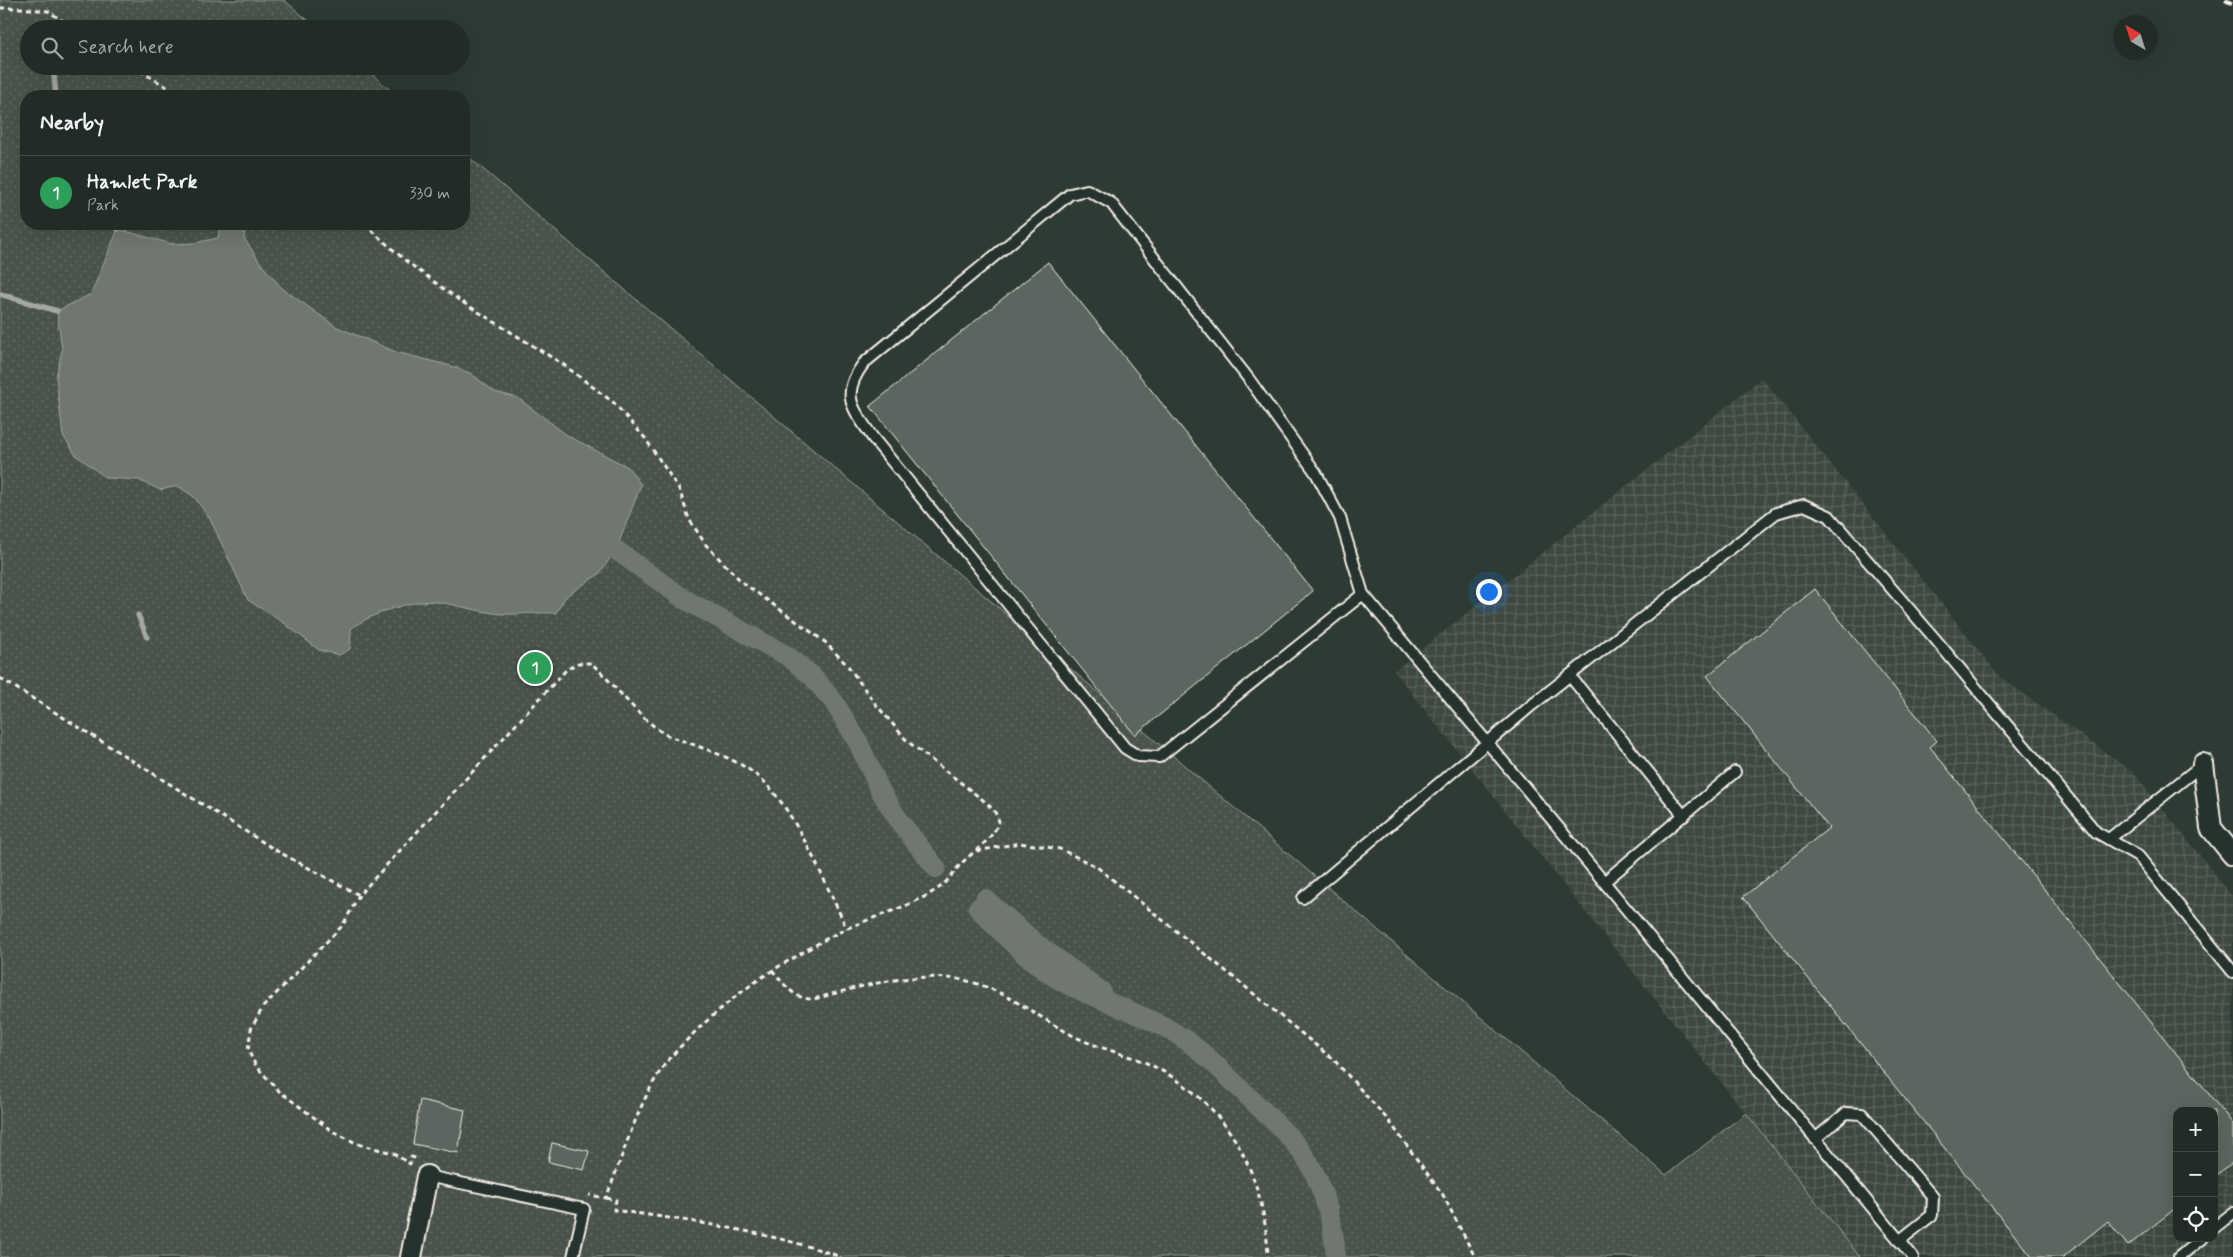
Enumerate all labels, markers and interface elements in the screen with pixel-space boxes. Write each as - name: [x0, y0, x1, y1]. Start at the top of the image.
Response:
- north arrow: [2113, 15, 2158, 60]
- search box: [20, 20, 470, 75]
- icon: search: [38, 34, 66, 62]
- text: Search here: [78, 35, 174, 60]
- text: Nearby: [40, 109, 104, 137]
- text: Hamlet Park: [87, 170, 197, 195]
- text: 1: [52, 183, 60, 204]
- text: 330 m: [409, 183, 450, 204]
- text: Park: [87, 195, 119, 216]
- your location: [1476, 579, 1502, 605]
- pin: 1: [519, 649, 551, 687]
- map controls: [2173, 1107, 2218, 1242]
- button: +: [2173, 1107, 2218, 1152]
- button: −: [2173, 1152, 2218, 1197]
- button: locate: [2173, 1197, 2218, 1242]

